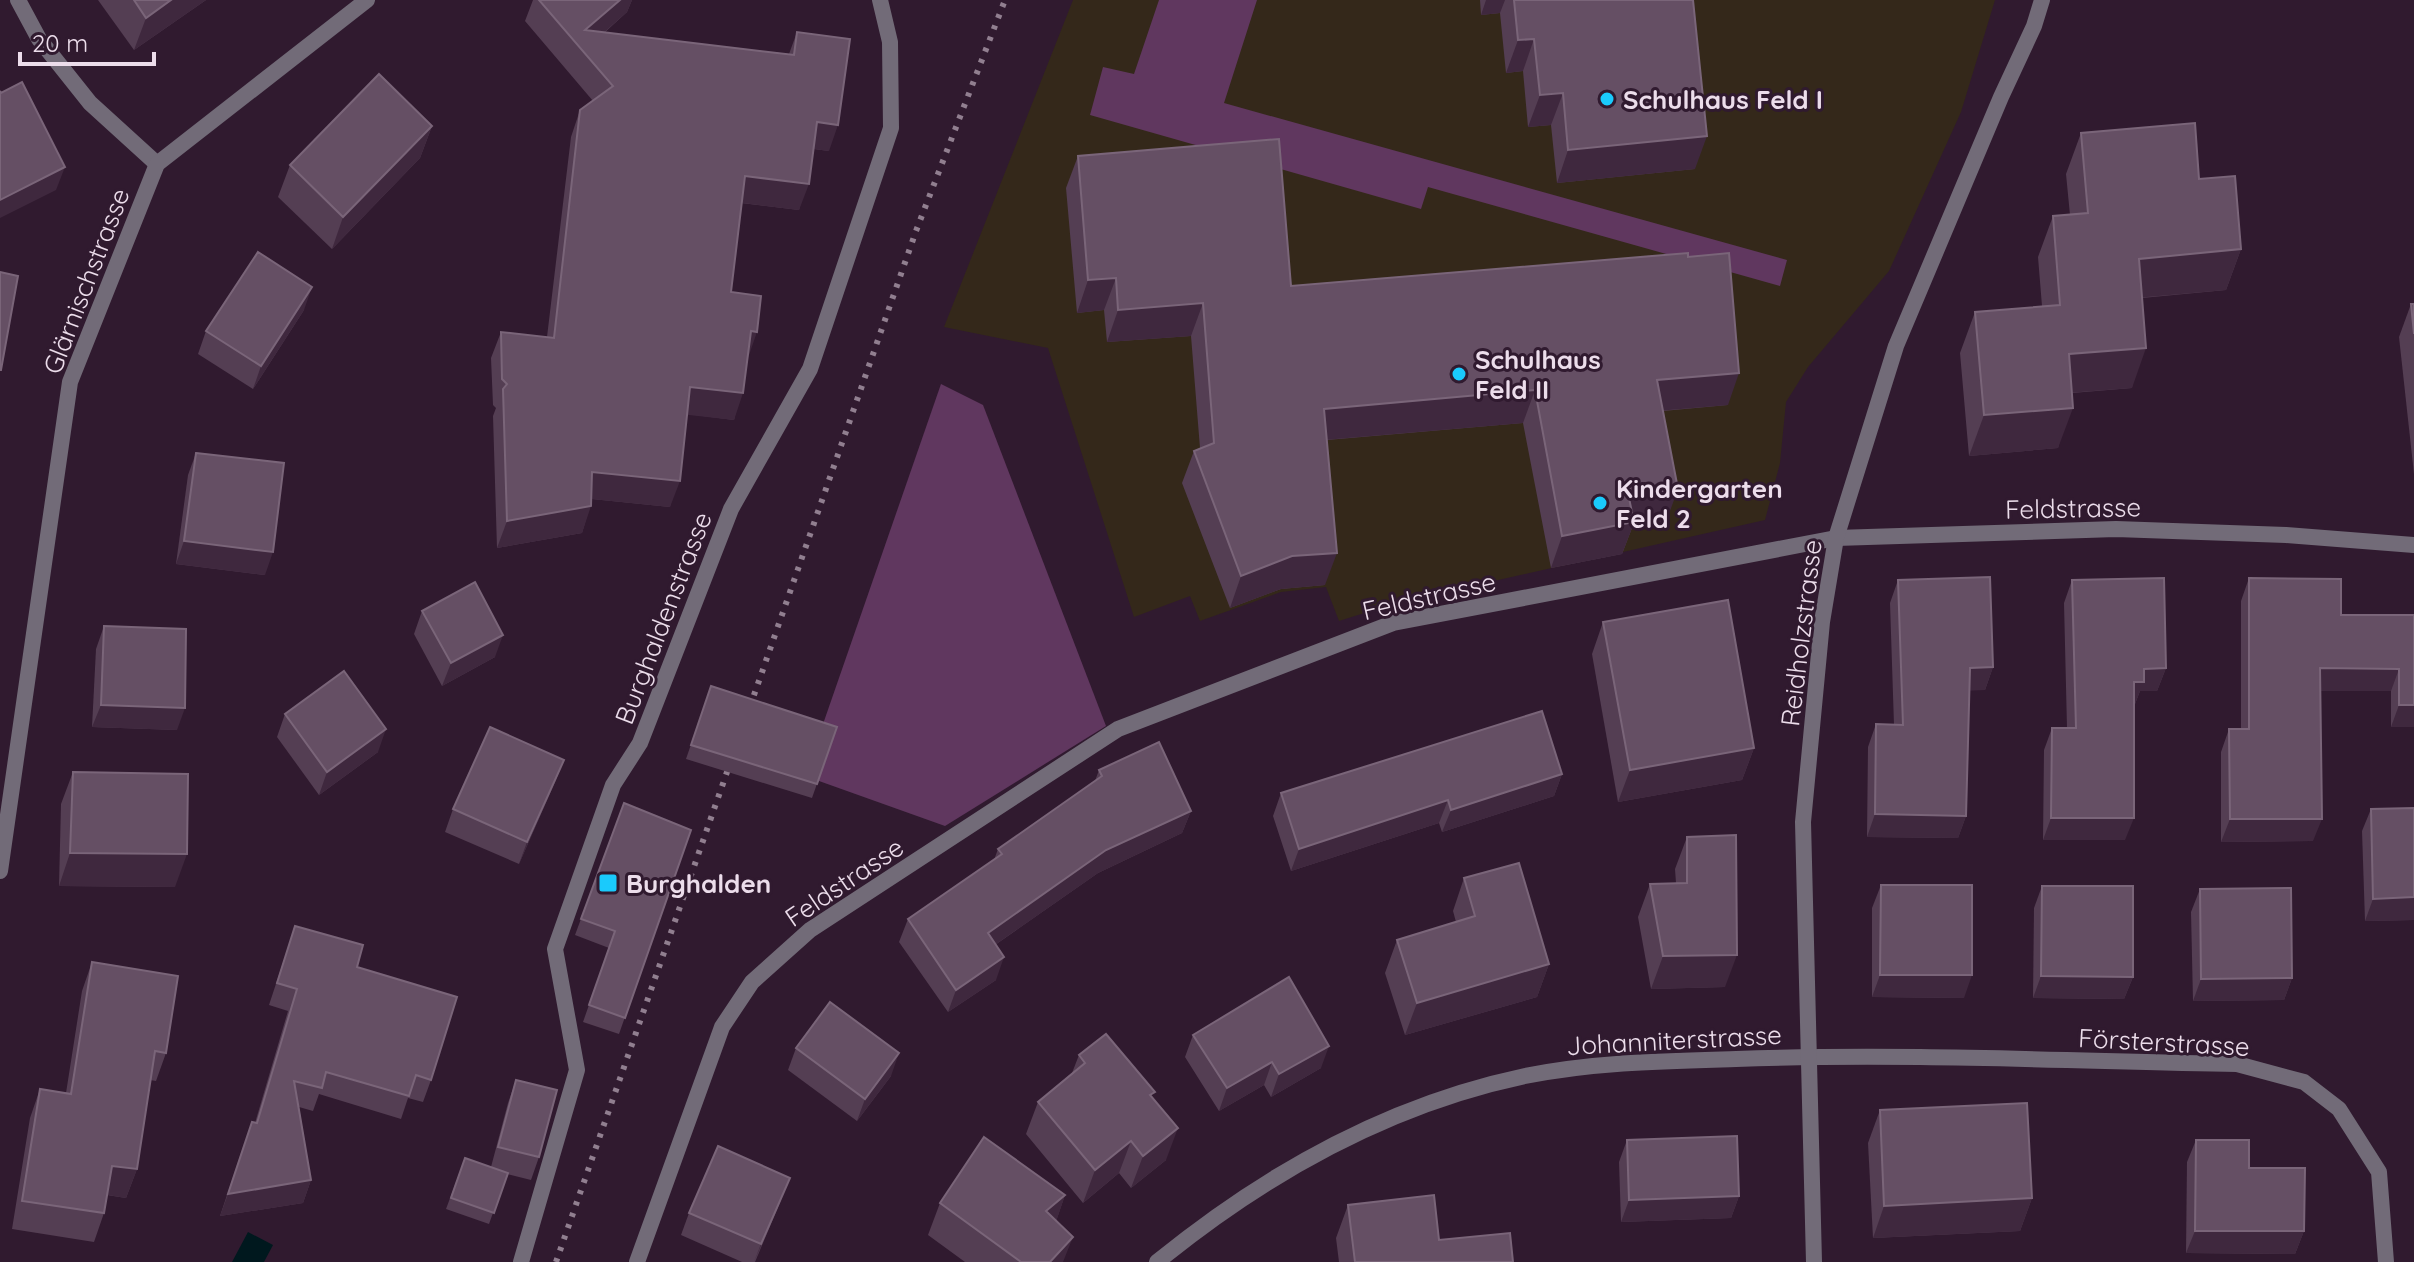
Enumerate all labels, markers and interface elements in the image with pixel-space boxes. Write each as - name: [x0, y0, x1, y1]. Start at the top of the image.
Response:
- scale bar: [20, 16, 154, 66]
- text: 20 m: [32, 28, 88, 58]
- place label: Schulhaus Feld I: [1623, 83, 1823, 116]
- marker: Schulhaus Feld I: [1598, 90, 1616, 108]
- street label: Glärnischstrasse: [35, 183, 137, 379]
- place label: Schulhaus Feld II: [1475, 343, 1601, 406]
- marker: Schulhaus Feld II: [1450, 365, 1468, 383]
- place label: Kindergarten Feld 2: [1616, 472, 1783, 535]
- street label: Feldstrasse: [2005, 490, 2141, 526]
- marker: Kindergarten Feld 2: [1591, 494, 1609, 512]
- street label: Burghaldenstrasse: [607, 507, 719, 729]
- street label: Reidholzstrasse: [1773, 538, 1829, 728]
- street label: Feldstrasse: [1359, 565, 1499, 627]
- street label: Feldstrasse: [778, 830, 910, 934]
- place label: Burghalden: [626, 867, 771, 900]
- marker: Burghalden: [597, 872, 619, 894]
- street label: Johanniterstrasse: [1565, 1018, 1783, 1062]
- street label: Försterstrasse: [2077, 1021, 2251, 1063]

